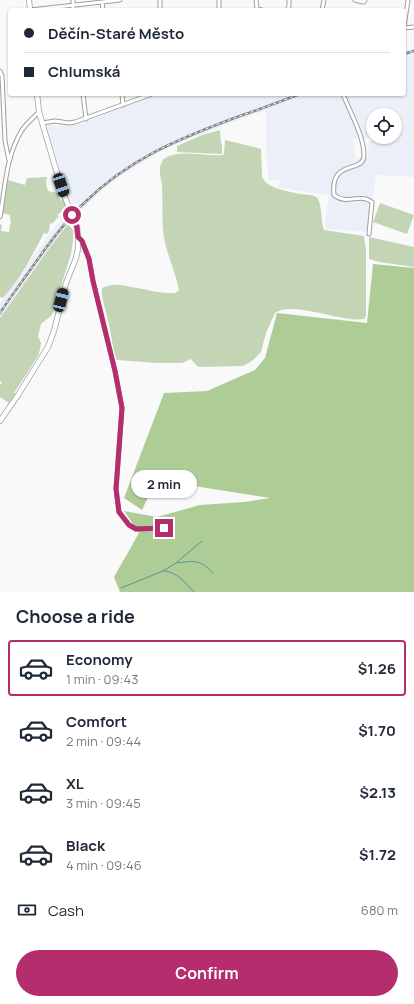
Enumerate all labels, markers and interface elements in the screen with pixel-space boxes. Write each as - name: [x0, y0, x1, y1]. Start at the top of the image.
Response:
- text: Děčín-Staré Město: [48, 23, 184, 44]
- text: Chlumská: [48, 61, 120, 82]
- map controls: [366, 108, 402, 144]
- button: locate: [366, 108, 402, 144]
- car: [51, 172, 71, 198]
- route start: [63, 206, 81, 224]
- car: [52, 287, 70, 313]
- callout: 2 min: [131, 470, 197, 498]
- text: 2 min: [147, 475, 181, 493]
- route end: [155, 519, 173, 537]
- text: Choose a ride: [16, 604, 135, 628]
- text: Economy: [66, 649, 133, 670]
- icon: car: [18, 650, 54, 686]
- text: $1.26: [358, 658, 396, 679]
- text: 1 min · 09:43: [66, 670, 138, 688]
- text: Comfort: [66, 711, 127, 732]
- icon: car: [18, 712, 54, 748]
- text: $1.70: [358, 720, 396, 741]
- text: 2 min · 09:44: [66, 732, 141, 750]
- text: XL: [66, 773, 84, 794]
- icon: car: [18, 774, 54, 810]
- text: $2.13: [360, 782, 396, 803]
- text: 3 min · 09:45: [66, 794, 141, 812]
- text: Black: [66, 835, 105, 856]
- icon: car: [18, 836, 54, 872]
- text: $1.72: [359, 844, 396, 865]
- text: 4 min · 09:46: [66, 856, 142, 874]
- icon: cash: [16, 899, 38, 921]
- text: Cash: [48, 900, 84, 921]
- text: 680 m: [361, 901, 398, 919]
- button: Confirm: [16, 950, 398, 996]

